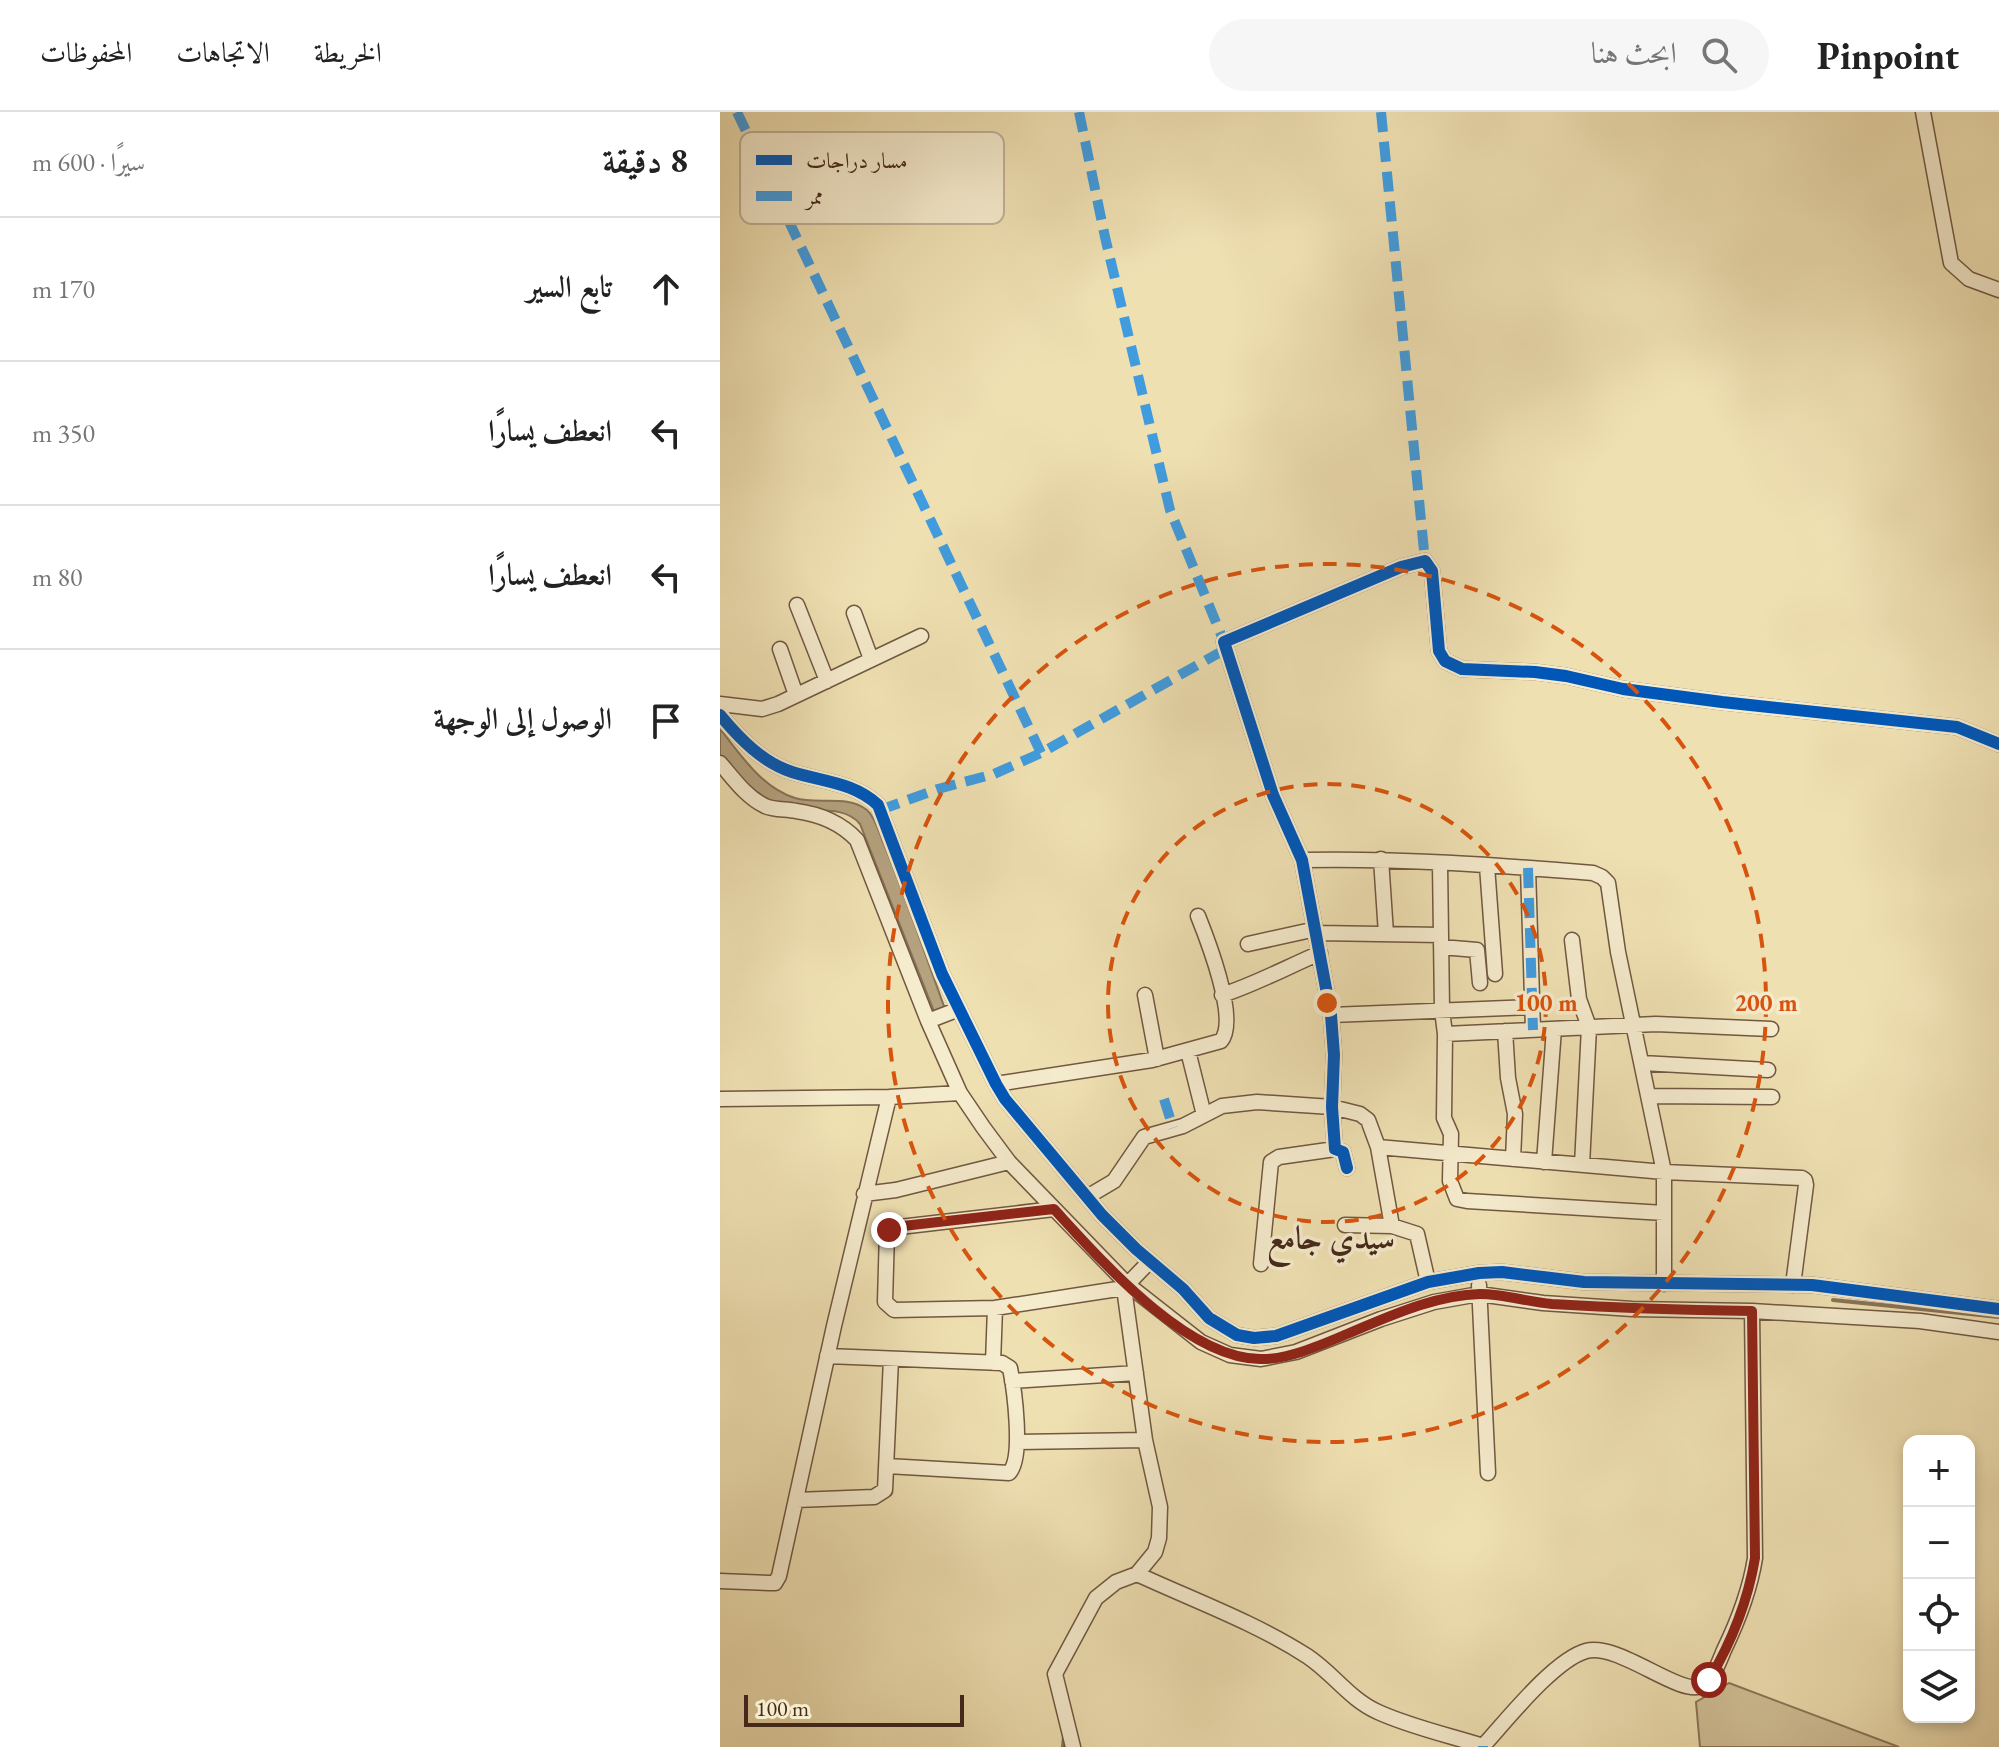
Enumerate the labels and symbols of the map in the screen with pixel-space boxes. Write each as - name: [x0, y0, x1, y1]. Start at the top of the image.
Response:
- legend: [740, 132, 1004, 224]
- text: مسار دراجات: [806, 146, 907, 175]
- text: ممر: [804, 182, 824, 211]
- text: 100 m: [1514, 987, 1578, 1018]
- text: 200 m: [1734, 987, 1798, 1018]
- centre of rings: [1313, 989, 1341, 1017]
- route end: [871, 1212, 907, 1248]
- district label: سيدي جامع: [1267, 1217, 1395, 1268]
- route start: [1691, 1662, 1727, 1698]
- scale bar: [744, 1691, 964, 1727]

